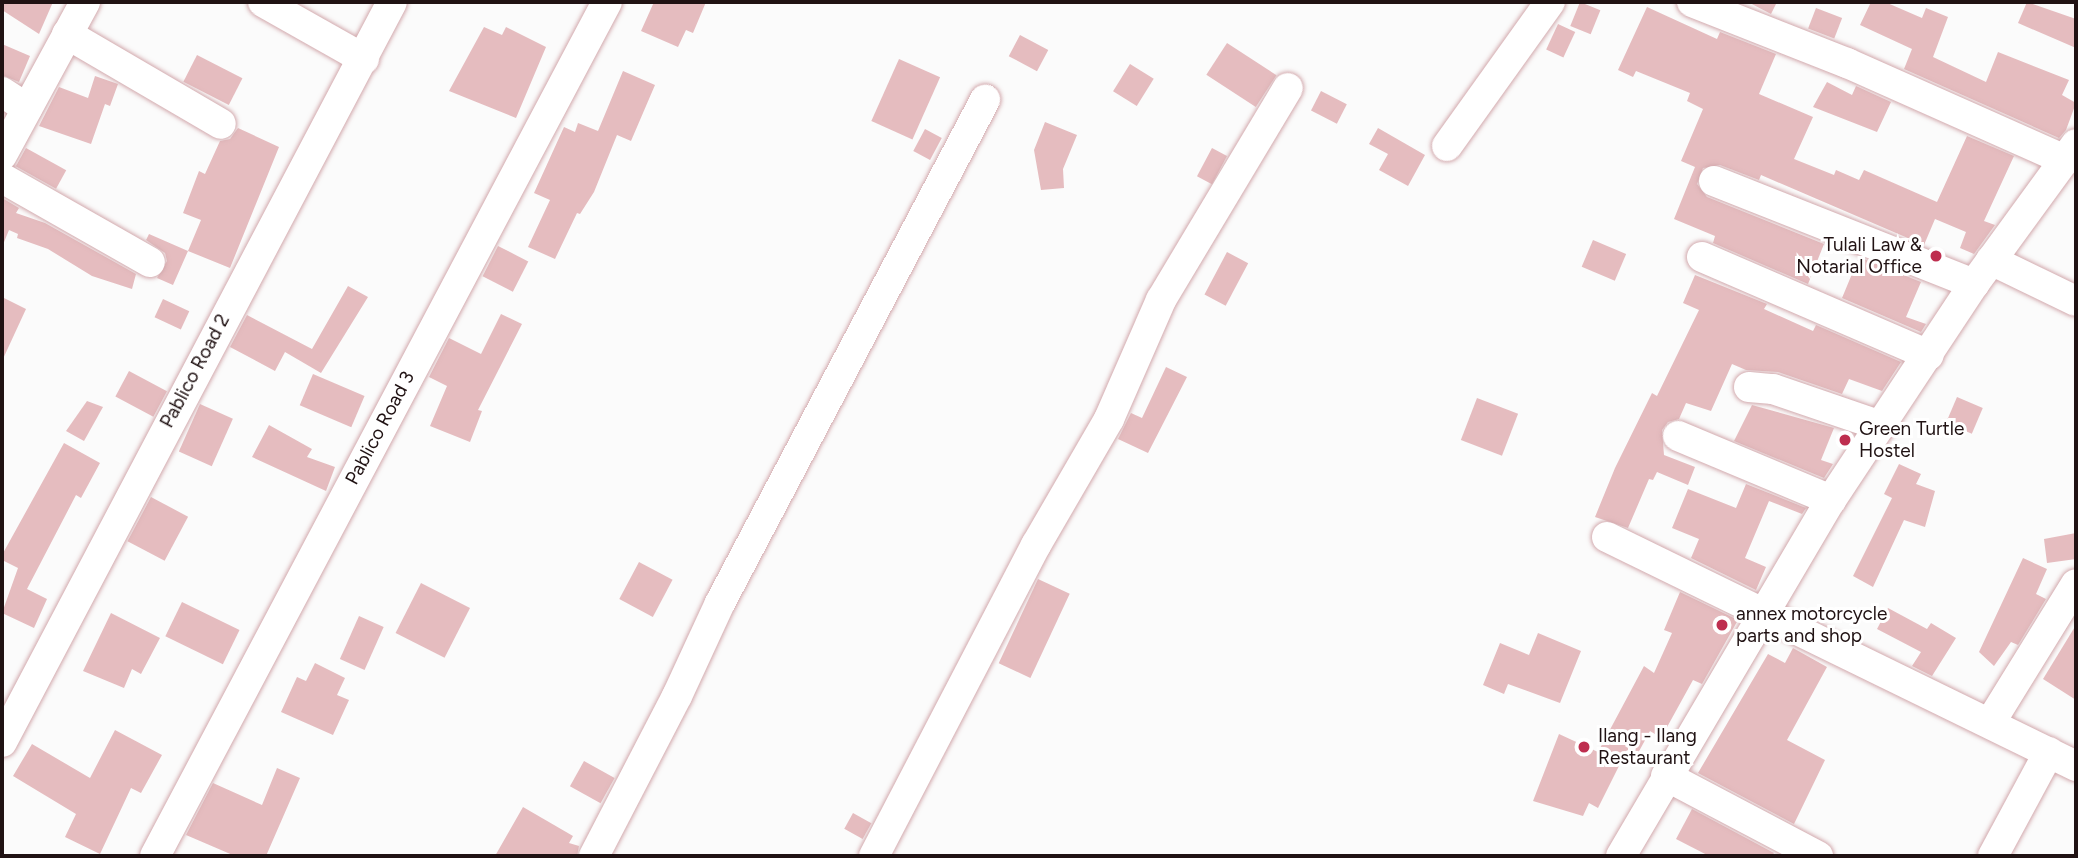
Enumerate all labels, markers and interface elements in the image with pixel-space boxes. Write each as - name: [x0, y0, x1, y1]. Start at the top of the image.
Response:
- place label: Tulali Law & Notarial Office: [1796, 234, 1922, 278]
- marker: Tulali Law & Notarial Office: [1928, 248, 1944, 264]
- street label: Pablico Road 2: [156, 310, 234, 432]
- street label: Pablico Road 3: [341, 367, 419, 489]
- place label: Green Turtle Hostel: [1859, 418, 1964, 462]
- marker: Green Turtle Hostel: [1837, 432, 1853, 448]
- place label: annex motorcycle parts and shop: [1736, 603, 1887, 647]
- marker: annex motorcycle parts and shop: [1714, 617, 1730, 633]
- place label: Ilang - Ilang Restaurant: [1598, 725, 1697, 769]
- marker: Ilang - Ilang Restaurant: [1576, 739, 1592, 755]

